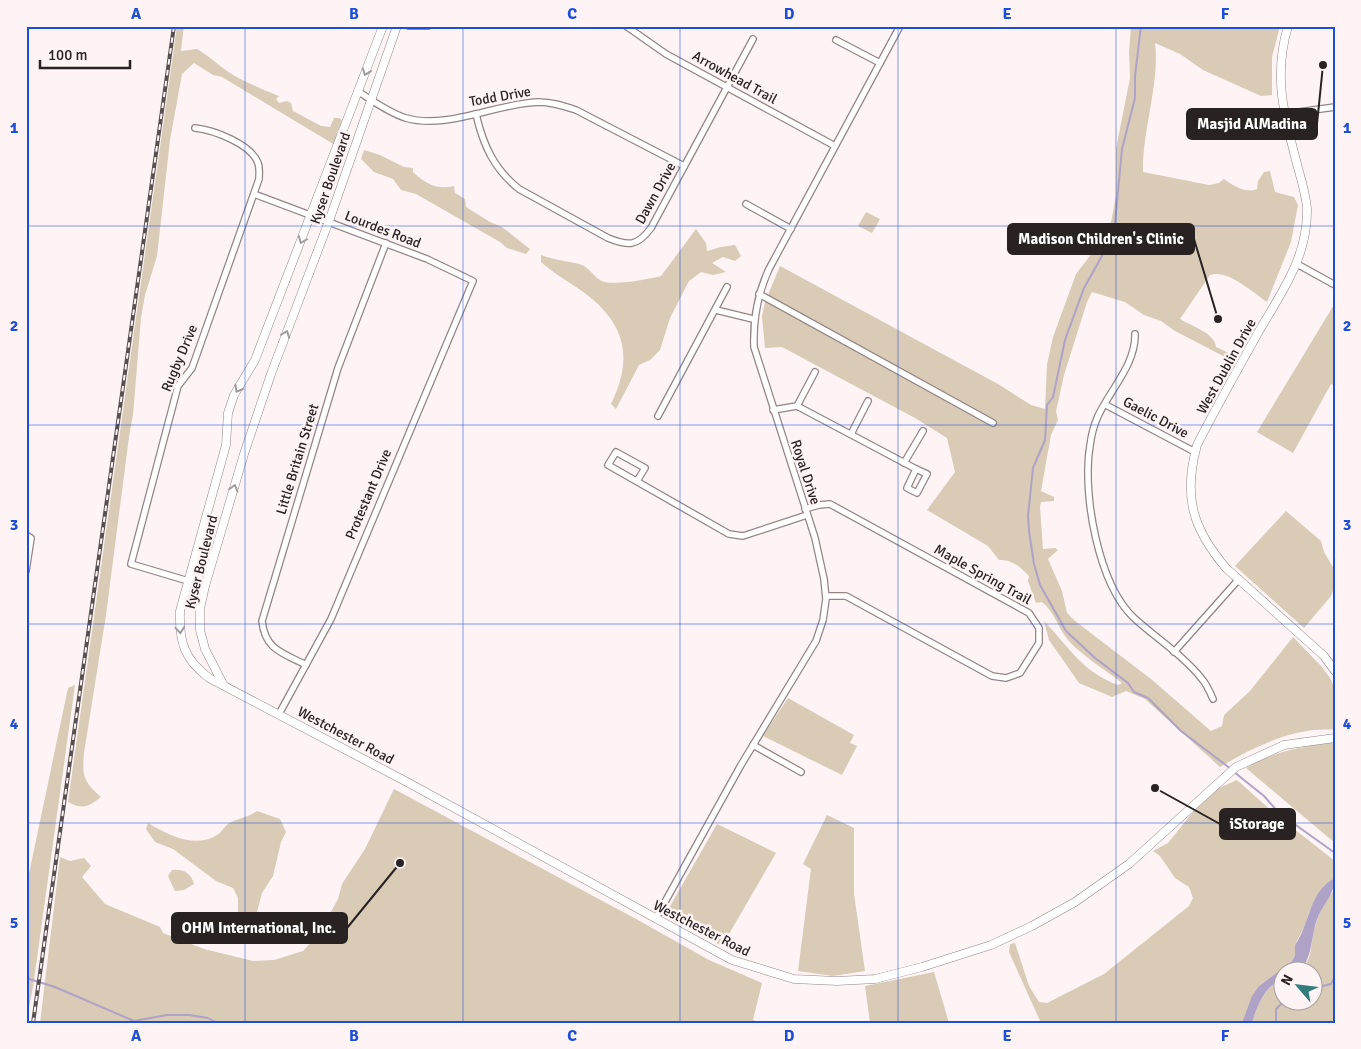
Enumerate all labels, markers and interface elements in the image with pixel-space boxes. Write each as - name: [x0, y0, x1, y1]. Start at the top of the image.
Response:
- text: A: [131, 4, 142, 24]
- text: B: [349, 4, 359, 24]
- text: C: [567, 4, 577, 24]
- text: D: [784, 4, 795, 24]
- text: E: [1002, 4, 1012, 24]
- text: F: [1221, 4, 1230, 24]
- scale bar: [40, 38, 130, 70]
- text: 100 m: [48, 46, 88, 64]
- street label: Arrowhead Trail: [689, 47, 780, 108]
- one-way arrow: [362, 67, 372, 76]
- street label: Todd Drive: [468, 83, 532, 110]
- callout: Masjid AlMadina: [1187, 109, 1317, 139]
- text: Masjid AlMadina: [1197, 115, 1307, 133]
- text: 1: [10, 118, 19, 138]
- text: 1: [1343, 118, 1352, 138]
- street label: Kyser Boulevard: [307, 130, 354, 226]
- street label: Dawn Drive: [632, 159, 679, 227]
- street label: Lourdes Road: [342, 207, 423, 252]
- callout: Madison Children's Clinic: [1008, 224, 1194, 254]
- text: Madison Children's Clinic: [1018, 230, 1184, 248]
- one-way arrow: [297, 235, 308, 244]
- text: 2: [10, 316, 18, 336]
- street label: West Dublin Drive: [1193, 316, 1260, 417]
- text: 2: [1343, 316, 1351, 336]
- street label: Rugby Drive: [158, 322, 201, 394]
- one-way arrow: [280, 330, 290, 339]
- one-way arrow: [234, 384, 244, 393]
- street label: Gaelic Drive: [1120, 393, 1191, 442]
- street label: Little Britain Street: [273, 402, 322, 517]
- street label: Royal Drive: [787, 438, 824, 507]
- street label: Protestant Drive: [342, 446, 395, 542]
- one-way arrow: [229, 484, 239, 492]
- street label: Kyser Boulevard: [182, 513, 221, 611]
- text: 3: [10, 515, 18, 535]
- text: 3: [1343, 515, 1351, 535]
- street label: Maple Spring Trail: [931, 541, 1034, 608]
- one-way arrow: [175, 627, 186, 635]
- street label: Westchester Road: [295, 703, 397, 768]
- text: 4: [10, 714, 19, 734]
- text: 4: [1343, 714, 1352, 734]
- callout: iStorage: [1220, 809, 1295, 839]
- text: iStorage: [1229, 815, 1285, 833]
- street label: Westchester Road: [650, 897, 753, 960]
- text: 5: [10, 913, 18, 933]
- callout: OHM International, Inc.: [172, 913, 347, 943]
- text: 5: [1343, 913, 1351, 933]
- text: OHM International, Inc.: [182, 919, 336, 937]
- north arrow: [1274, 962, 1324, 1012]
- text: N: [1277, 972, 1297, 988]
- text: A: [131, 1026, 142, 1046]
- text: B: [349, 1026, 359, 1046]
- text: C: [567, 1026, 577, 1046]
- text: D: [784, 1026, 795, 1046]
- text: E: [1002, 1026, 1012, 1046]
- text: F: [1221, 1026, 1230, 1046]

